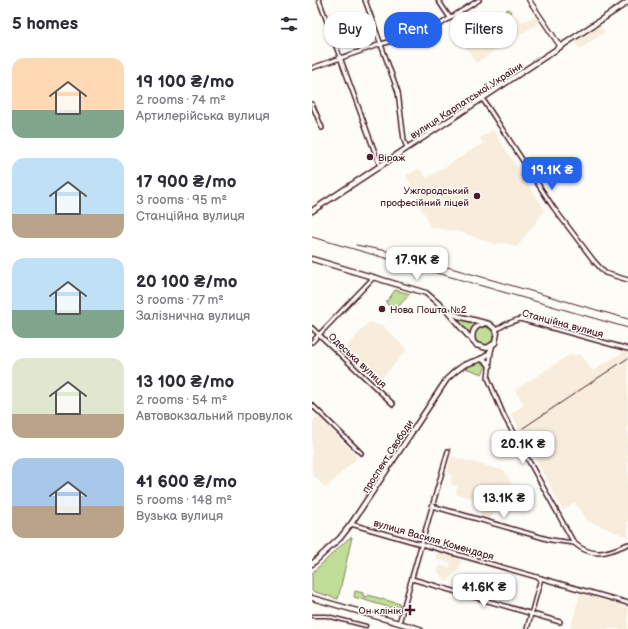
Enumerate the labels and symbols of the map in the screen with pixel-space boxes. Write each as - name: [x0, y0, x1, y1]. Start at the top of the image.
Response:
- street label: вулиця Карпатської України: [408, 60, 525, 142]
- marker: Віраж: [365, 152, 375, 162]
- place label: Віраж: [378, 152, 405, 164]
- pin: 19.1K ₴: [515, 157, 589, 191]
- place label: Ужгородський професійний ліцей: [380, 185, 469, 209]
- marker: Ужгородський професійний ліцей: [472, 191, 482, 201]
- pin: 17.9K ₴: [380, 247, 454, 281]
- marker: Нова Пошта №2: [377, 304, 387, 314]
- place label: Нова Пошта №2: [390, 304, 467, 316]
- street label: Станційна вулиця: [521, 307, 605, 341]
- street label: Одеська вулиця: [326, 331, 389, 391]
- street label: проспект Свободи: [360, 418, 416, 495]
- pin: 20.1K ₴: [486, 431, 560, 465]
- pin: 13.1K ₴: [467, 485, 541, 519]
- street label: вулиця Василя Комендаря: [372, 517, 496, 563]
- pin: 41.6K ₴: [447, 574, 521, 608]
- marker: Он клінік: [404, 604, 416, 616]
- place label: Он клінік: [359, 605, 402, 617]

